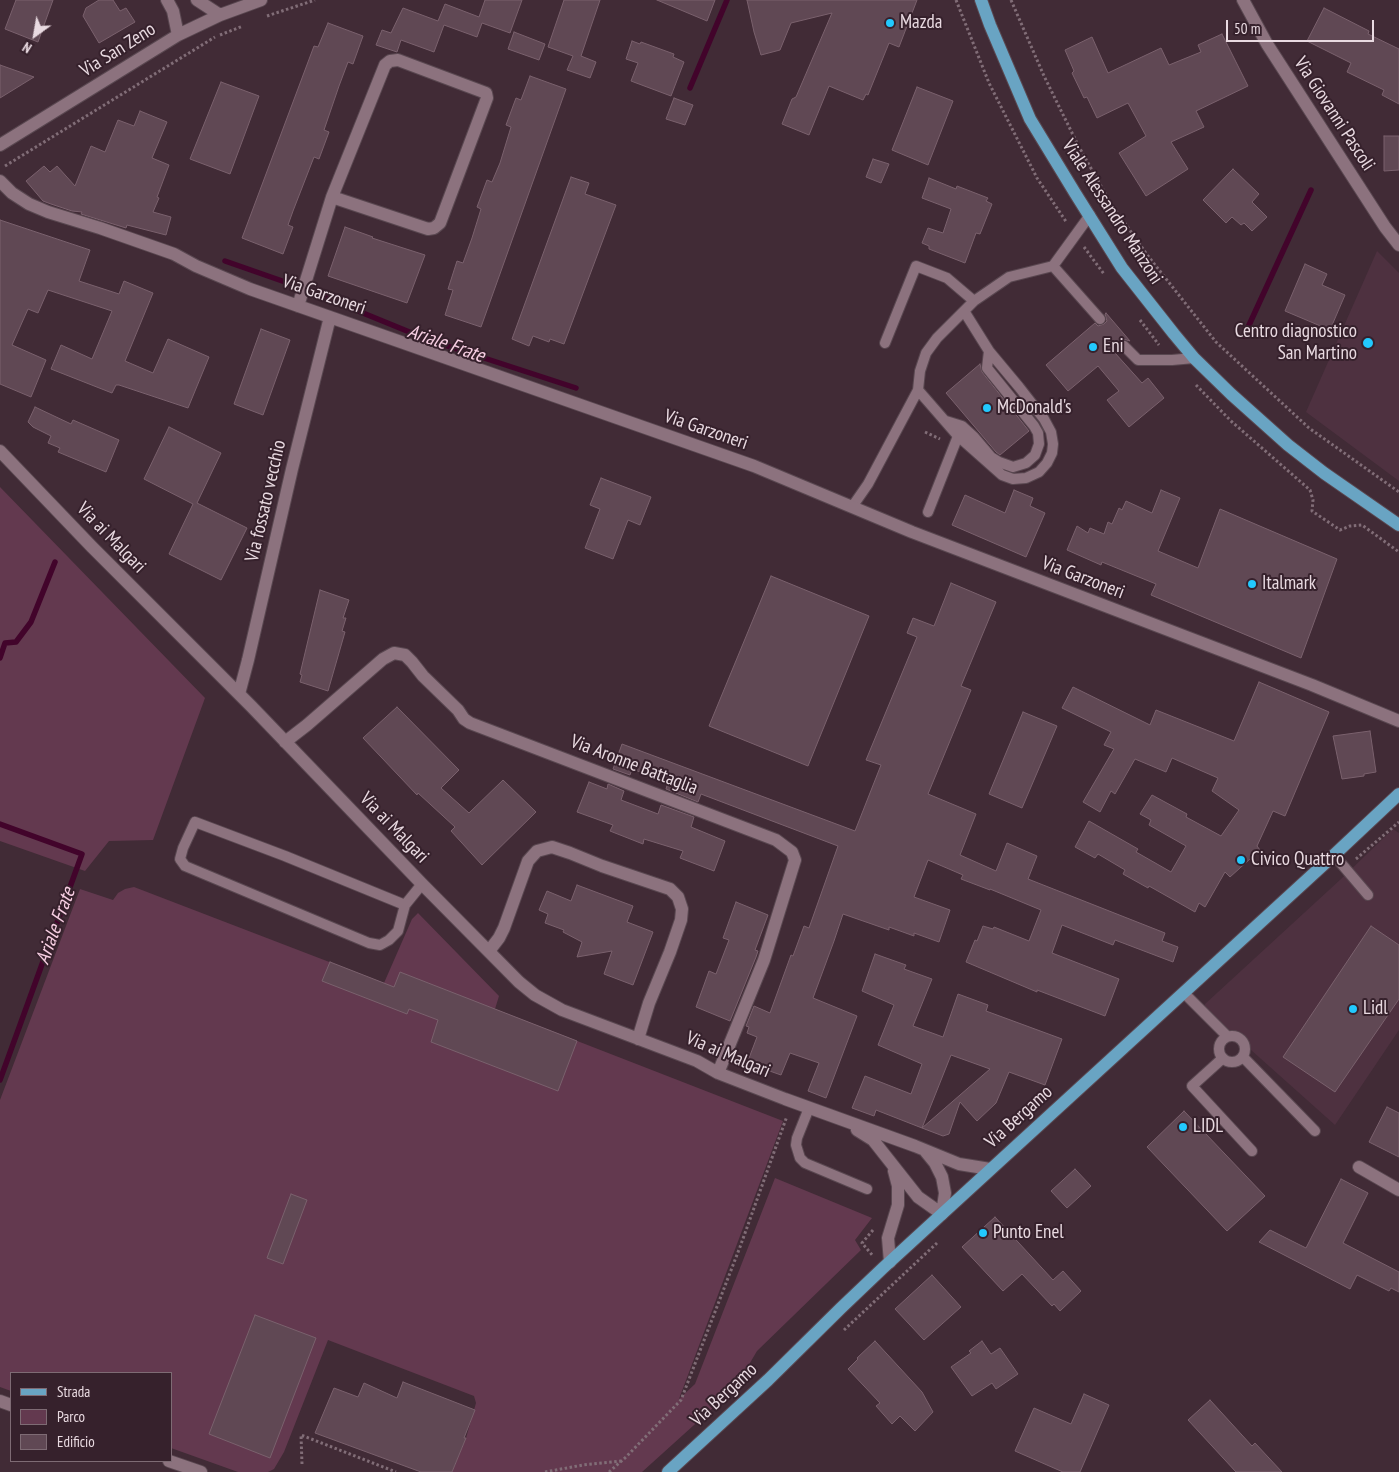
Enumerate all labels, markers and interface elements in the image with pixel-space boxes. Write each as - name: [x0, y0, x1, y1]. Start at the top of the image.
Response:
- north arrow: [10, 10, 60, 60]
- scale bar: [1229, 10, 1376, 42]
- place label: Mazda: [900, 12, 942, 34]
- marker: Mazda: [884, 17, 896, 29]
- street label: Via San Zeno: [76, 18, 160, 82]
- text: 50 m: [1234, 19, 1260, 38]
- text: N: [19, 38, 35, 57]
- street label: Via Giovanni Pascoli: [1289, 53, 1379, 175]
- street label: Viale Alessandro Manzoni: [1057, 135, 1167, 289]
- street label: Via Garzoneri: [279, 270, 369, 320]
- water label: Ariale Frate: [404, 320, 488, 368]
- place label: Centro diagnostico San Martino: [1235, 321, 1357, 365]
- place label: Eni: [1103, 336, 1124, 358]
- marker: Centro diagnostico San Martino: [1361, 336, 1375, 350]
- marker: Eni: [1087, 341, 1099, 353]
- place label: McDonald's: [997, 397, 1072, 419]
- marker: McDonald's: [981, 402, 993, 414]
- street label: Via Garzoneri: [661, 405, 751, 455]
- street label: Via fossato vecchio: [241, 438, 291, 564]
- street label: Via ai Malgari: [72, 498, 150, 578]
- street label: Via Garzoneri: [1038, 552, 1128, 604]
- place label: Italmark: [1262, 573, 1316, 595]
- marker: Italmark: [1246, 578, 1258, 590]
- street label: Via Aronne Battaglia: [567, 730, 701, 800]
- street label: Via ai Malgari: [355, 788, 433, 868]
- place label: Civico Quattro: [1251, 849, 1344, 871]
- marker: Civico Quattro: [1235, 854, 1247, 866]
- water label: Ariale Frate: [31, 884, 81, 968]
- place label: Lidl: [1363, 998, 1388, 1020]
- marker: Lidl: [1347, 1003, 1359, 1015]
- street label: Via ai Malgari: [682, 1027, 774, 1083]
- street label: Via Bergamo: [981, 1081, 1057, 1153]
- place label: LIDL: [1193, 1116, 1223, 1138]
- marker: LIDL: [1177, 1121, 1189, 1133]
- place label: Punto Enel: [993, 1222, 1064, 1244]
- marker: Punto Enel: [977, 1227, 989, 1239]
- street label: Via Bergamo: [686, 1358, 762, 1432]
- legend: [10, 1372, 172, 1462]
- text: Strada: [57, 1382, 90, 1401]
- text: Parco: [57, 1407, 85, 1426]
- text: Edificio: [57, 1432, 95, 1451]

